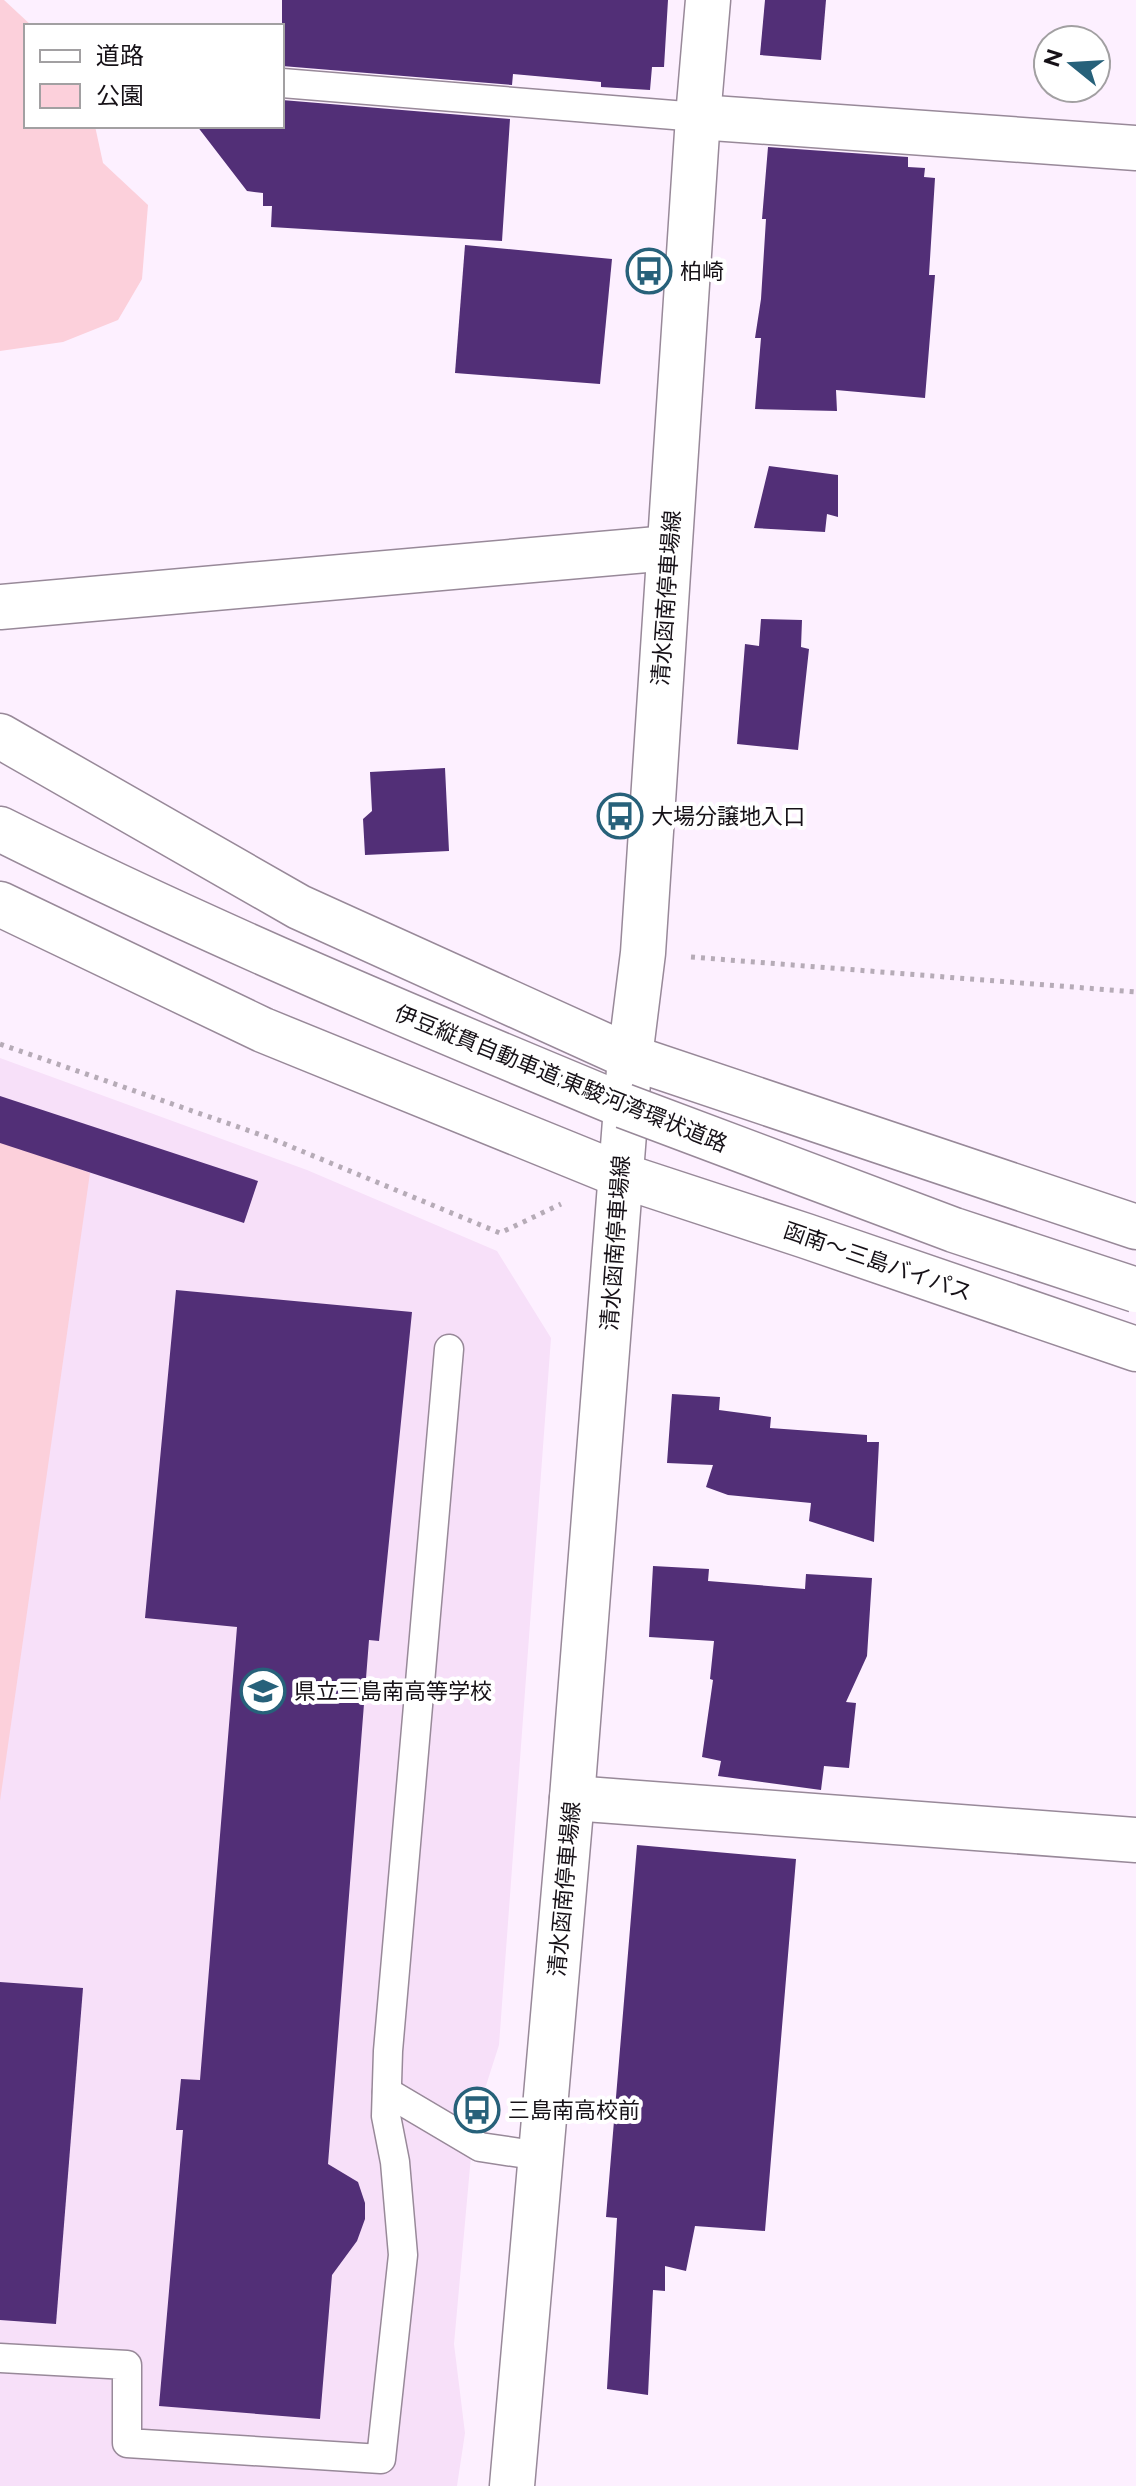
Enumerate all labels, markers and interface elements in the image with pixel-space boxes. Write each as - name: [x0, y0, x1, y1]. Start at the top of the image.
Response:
- legend: [24, 24, 284, 128]
- north arrow: [1032, 24, 1112, 104]
- text: 道路: [96, 41, 144, 70]
- text: N: [1038, 46, 1068, 70]
- text: 公園: [96, 81, 144, 110]
- bus stop icon: 柏崎: [625, 247, 673, 295]
- place label: 柏崎: [680, 258, 724, 284]
- street label: 清水函南停車場線: [647, 509, 685, 687]
- bus stop icon: 大場分譲地入口: [596, 792, 644, 840]
- place label: 大場分譲地入口: [651, 803, 805, 829]
- street label: 伊豆縦貫自動車道;東駿河湾環状道路: [391, 999, 731, 1157]
- street label: 清水函南停車場線: [596, 1154, 634, 1332]
- street label: 函南～三島バイパス: [780, 1217, 976, 1305]
- school or university icon: 県立三島南高等学校: [239, 1667, 287, 1715]
- place label: 県立三島南高等学校: [294, 1678, 492, 1704]
- street label: 清水函南停車場線: [543, 1800, 585, 1978]
- bus stop icon: 三島南高校前: [453, 2086, 501, 2134]
- place label: 三島南高校前: [508, 2097, 640, 2123]

